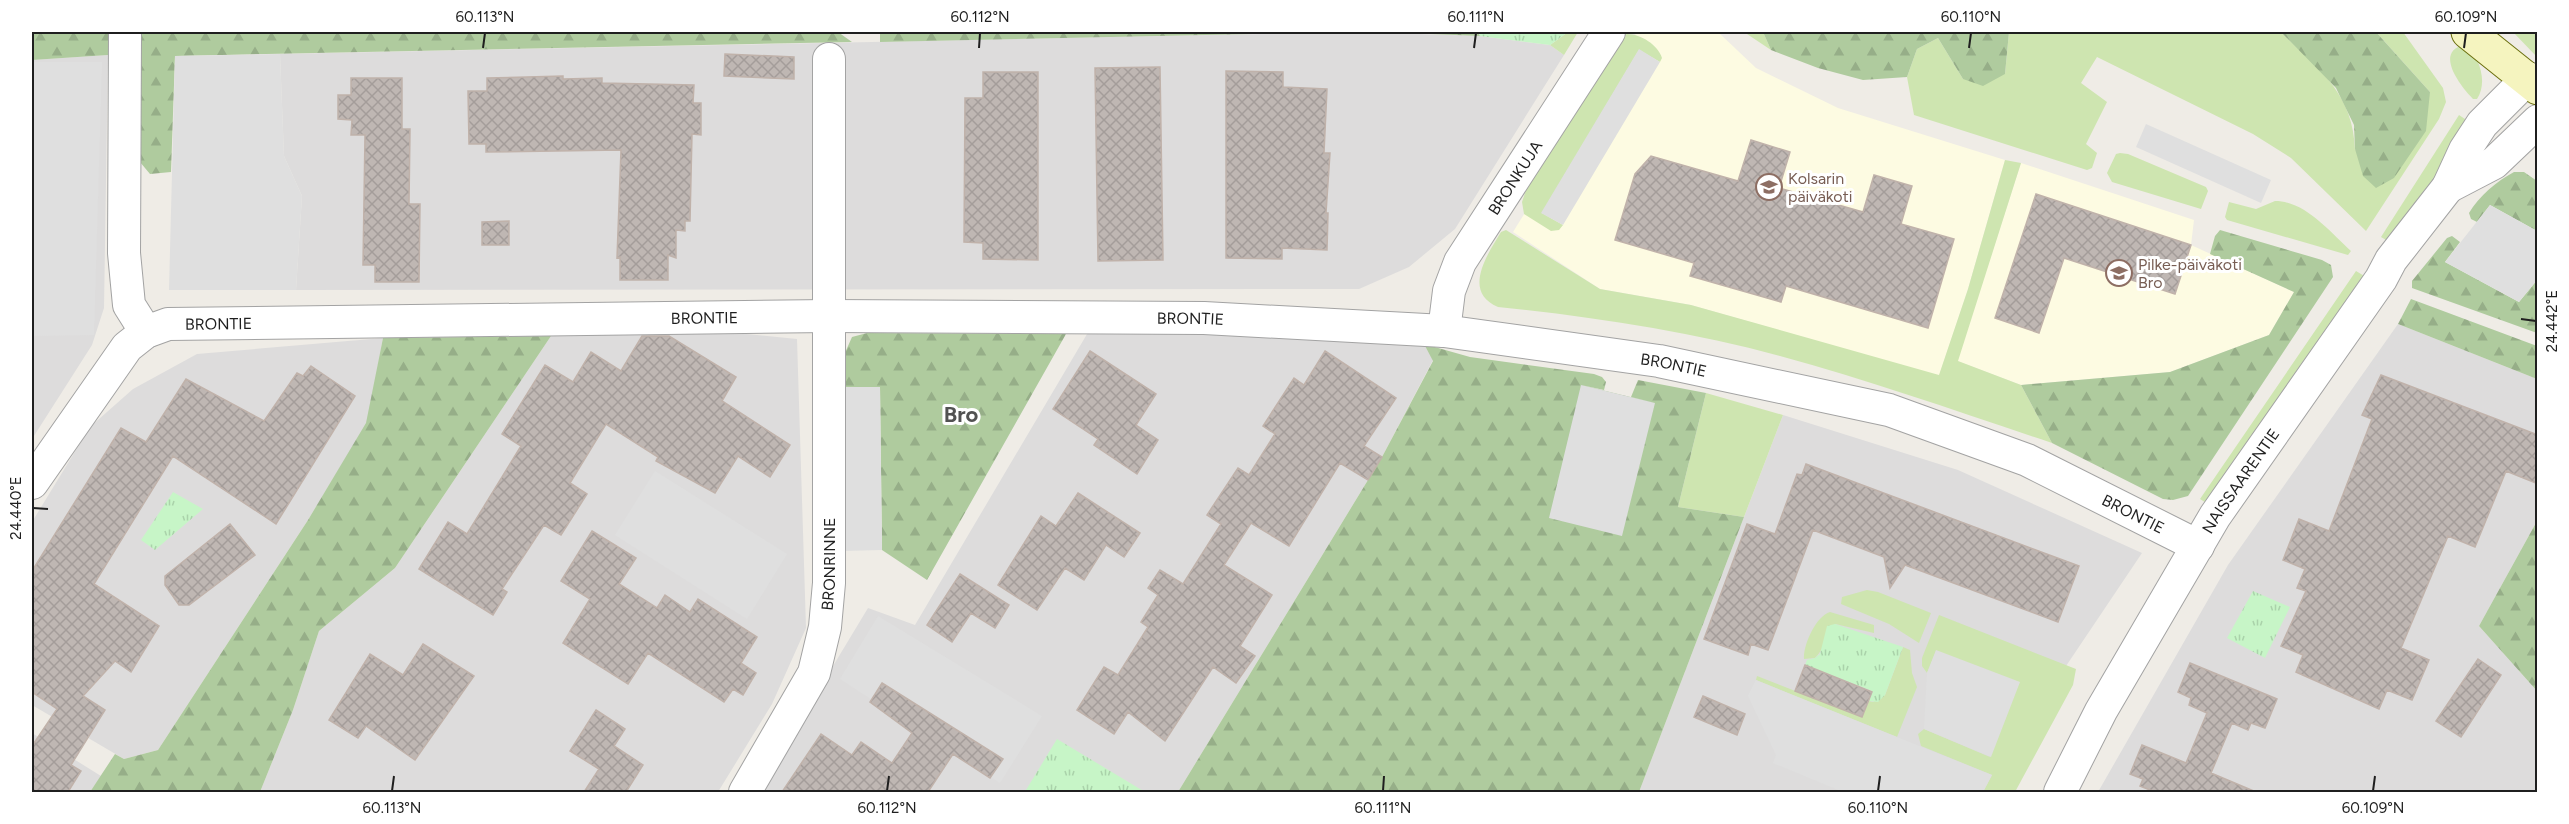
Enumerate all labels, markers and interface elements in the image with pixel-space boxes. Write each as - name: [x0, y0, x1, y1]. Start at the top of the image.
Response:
- text: 60.113°N: [456, 8, 514, 26]
- text: 60.112°N: [950, 8, 1010, 26]
- text: 60.111°N: [1448, 8, 1504, 26]
- text: 60.110°N: [1941, 8, 2001, 26]
- text: 60.109°N: [2435, 8, 2497, 26]
- street label: BRONKUJA: [1484, 137, 1546, 218]
- place label: Kolsarin päiväkoti: [1788, 169, 1852, 206]
- school or university icon: Kolsarin päiväkoti: [1754, 172, 1784, 202]
- place label: Pilke-päiväkoti Bro: [2138, 255, 2242, 292]
- school or university icon: Pilke-päiväkoti Bro: [2104, 258, 2134, 288]
- text: 24.442°E: [2543, 290, 2561, 352]
- street label: BRONTIE: [671, 308, 738, 327]
- street label: BRONTIE: [1157, 308, 1225, 329]
- street label: BRONTIE: [185, 313, 252, 333]
- street label: BRONTIE: [1639, 349, 1709, 380]
- district label: Bro: [944, 401, 979, 428]
- street label: NAISSAARENTIE: [2198, 424, 2283, 537]
- text: 24.440°E: [7, 476, 25, 540]
- street label: BRONTIE: [2099, 490, 2168, 537]
- street label: BRONRINNE: [817, 517, 839, 611]
- text: 60.113°N: [363, 799, 421, 817]
- text: 60.112°N: [857, 799, 917, 817]
- text: 60.111°N: [1355, 799, 1411, 817]
- text: 60.110°N: [1848, 799, 1908, 817]
- text: 60.109°N: [2342, 799, 2404, 817]

